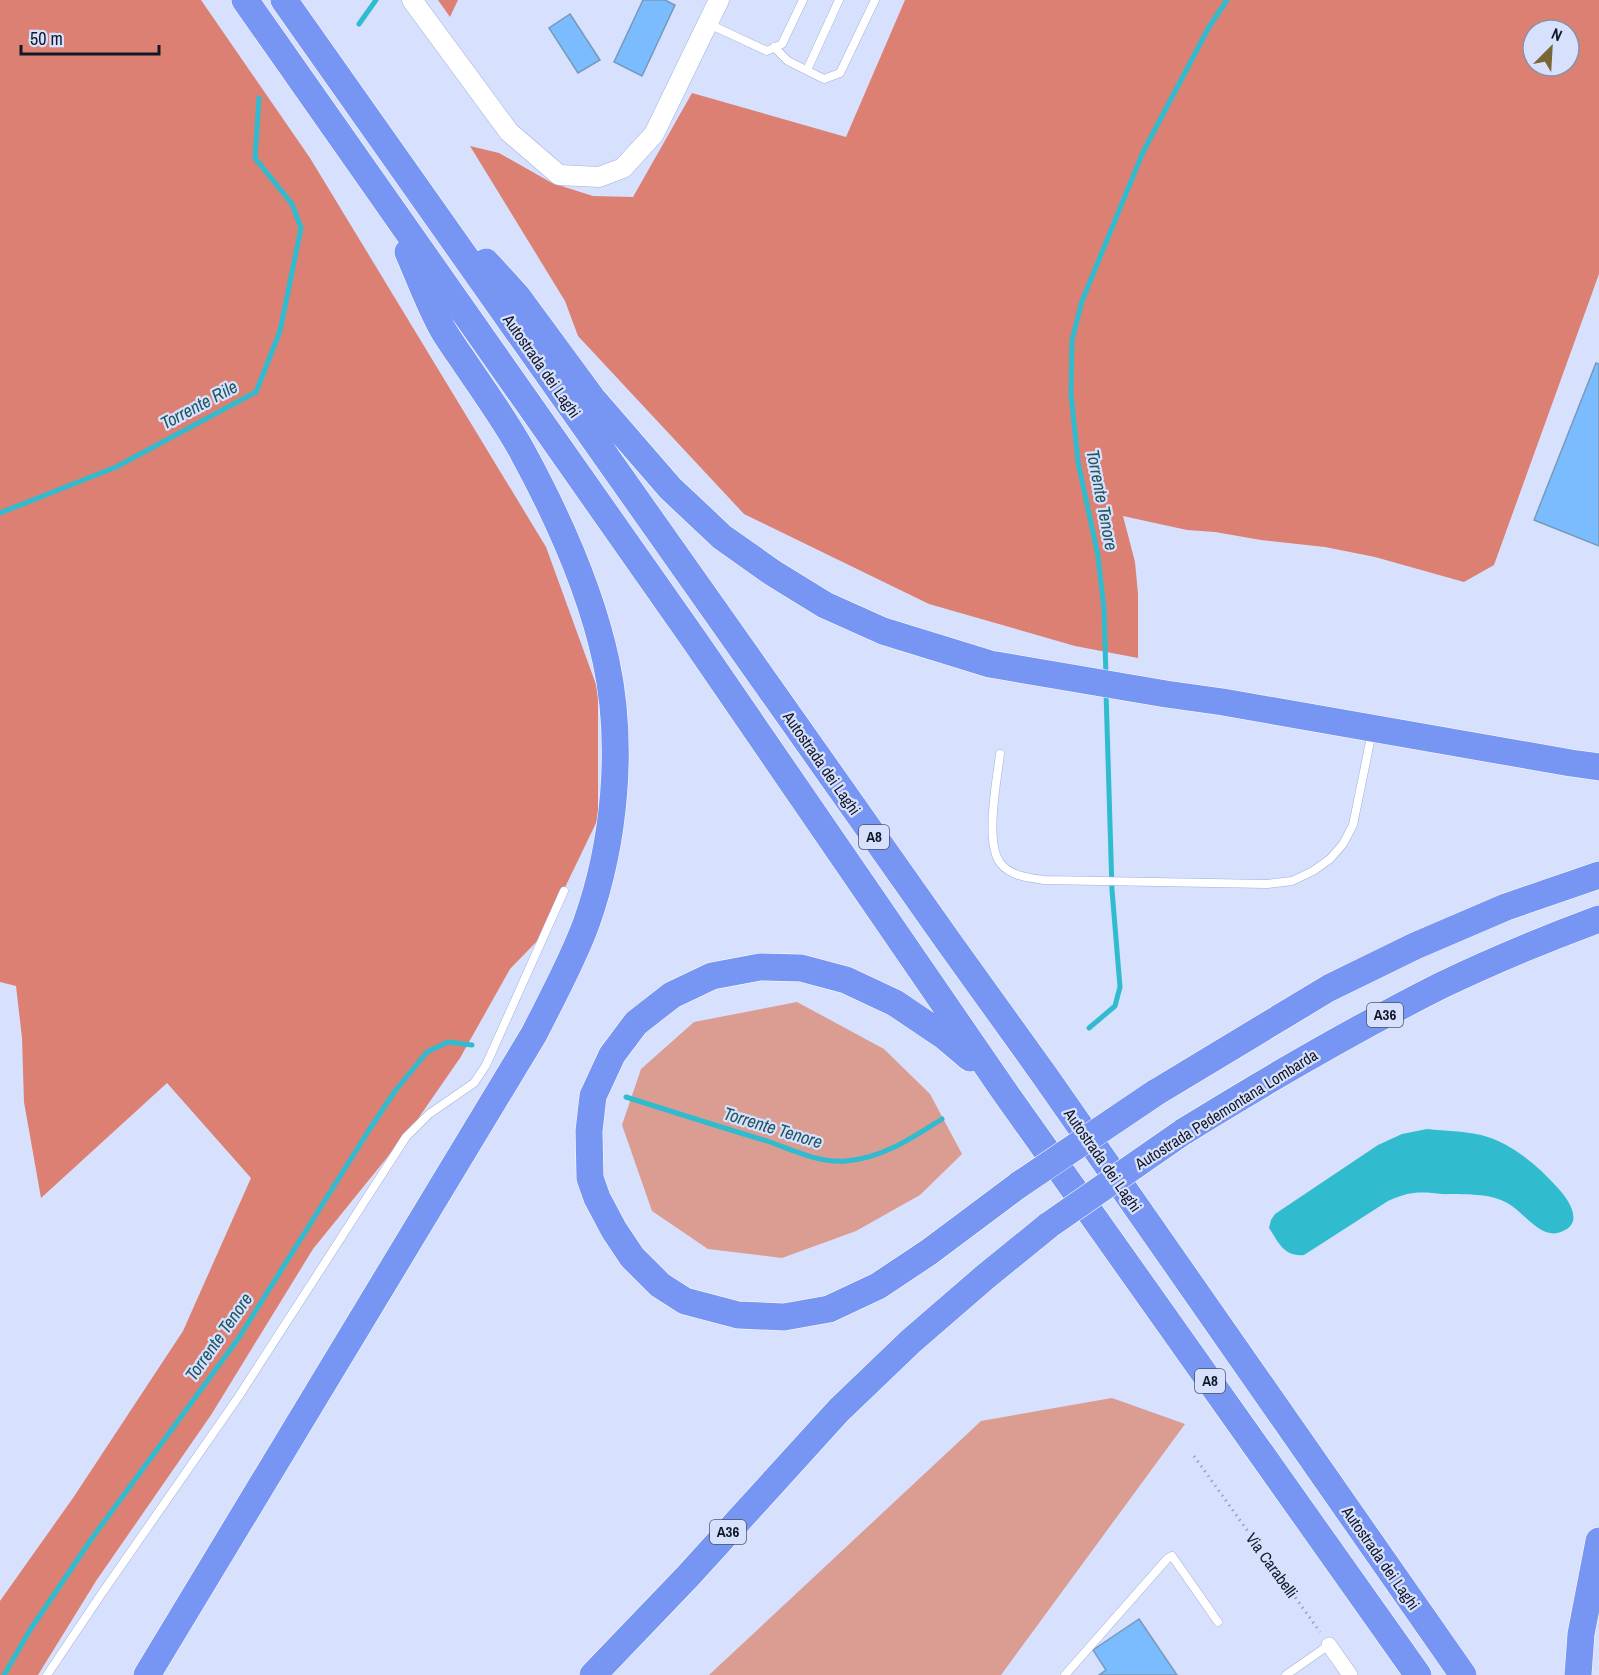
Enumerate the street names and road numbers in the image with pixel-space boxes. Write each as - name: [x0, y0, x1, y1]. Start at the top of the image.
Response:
- street label: Autostrada dei Laghi: [497, 309, 586, 422]
- street label: Autostrada dei Laghi: [777, 706, 866, 819]
- road number: A8: [859, 825, 889, 849]
- road number: A36: [1367, 1003, 1403, 1027]
- street label: Autostrada Pedemontana Lombarda: [1130, 1043, 1322, 1175]
- street label: Autostrada dei Laghi: [1058, 1103, 1147, 1216]
- road number: A8: [1195, 1369, 1225, 1393]
- street label: Autostrada dei Laghi: [1336, 1501, 1425, 1614]
- road number: A36: [710, 1520, 746, 1544]
- street label: Via Carabelli: [1241, 1528, 1303, 1602]

